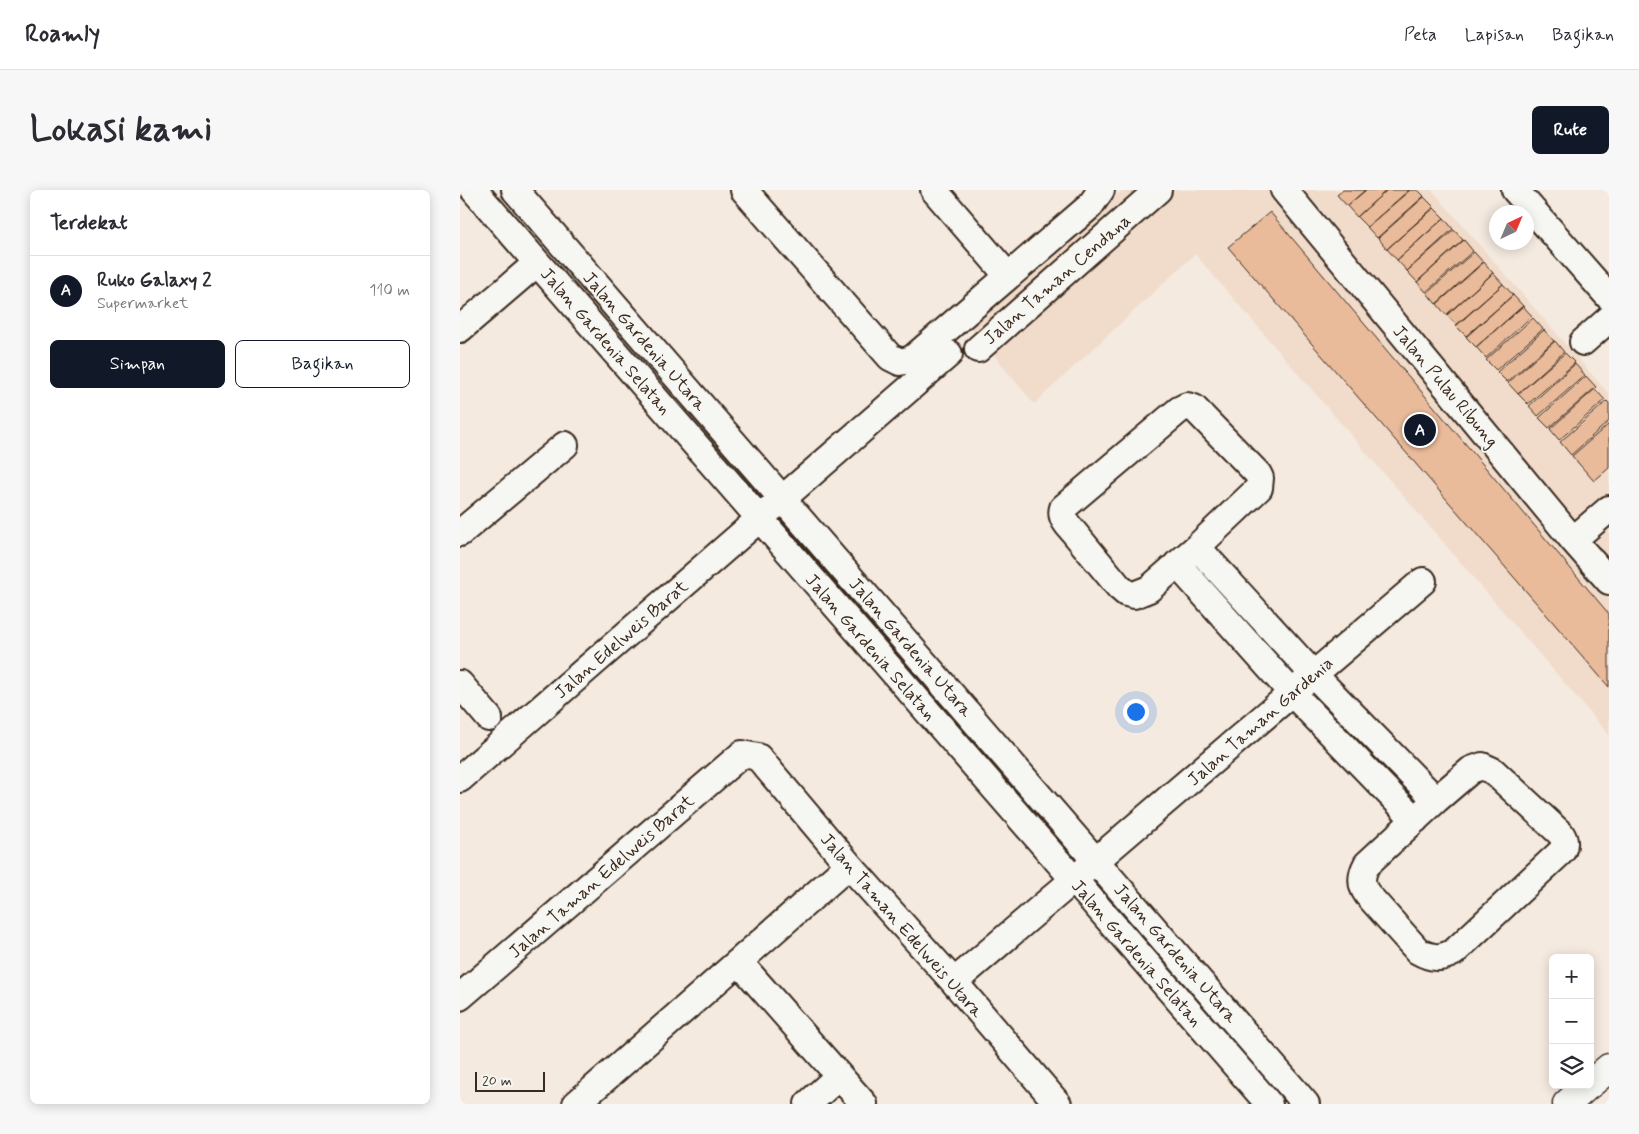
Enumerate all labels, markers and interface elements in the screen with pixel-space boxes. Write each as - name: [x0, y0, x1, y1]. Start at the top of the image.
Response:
- text: Roamly: [25, 19, 100, 50]
- text: Peta: [1404, 23, 1437, 47]
- text: Lapisan: [1465, 23, 1524, 47]
- text: Bagikan: [1552, 23, 1614, 47]
- button: Rute: [1532, 106, 1609, 154]
- text: Lokasi kami: [30, 107, 212, 153]
- north arrow: [1489, 205, 1534, 250]
- text: Terdekat: [50, 209, 128, 237]
- street label: Jalan Taman Cendana: [979, 209, 1136, 350]
- street label: Jalan Gardenia Selatan: [535, 263, 676, 420]
- street label: Jalan Gardenia Utara: [577, 267, 712, 417]
- text: Ruko Galaxy 2: [97, 268, 212, 293]
- text: A: [61, 280, 71, 301]
- text: 110 m: [369, 280, 410, 301]
- text: Supermarket: [97, 293, 188, 314]
- street label: Jalan Pulau Ribung: [1387, 320, 1504, 453]
- button: Simpan: [50, 340, 225, 388]
- button: Bagikan: [235, 340, 410, 388]
- pin: A: [1404, 411, 1436, 449]
- street label: Jalan Gardenia Selatan: [800, 569, 941, 726]
- street label: Jalan Gardenia Utara: [843, 573, 978, 723]
- street label: Jalan Edelweis Barat: [550, 575, 694, 705]
- street label: Jalan Taman Gardenia: [1183, 652, 1339, 792]
- your location: [1123, 699, 1149, 725]
- street label: Jalan Taman Edelweis Barat: [504, 789, 700, 964]
- street label: Jalan Taman Edelweis Utara: [814, 828, 988, 1023]
- street label: Jalan Gardenia Selatan: [1066, 875, 1207, 1032]
- street label: Jalan Gardenia Utara: [1108, 879, 1243, 1029]
- map controls: [1549, 954, 1594, 1089]
- button: +: [1549, 954, 1594, 999]
- button: −: [1549, 999, 1594, 1044]
- button: layers: [1549, 1044, 1594, 1089]
- scale bar: [475, 1069, 545, 1092]
- text: 20 m: [482, 1072, 512, 1090]

